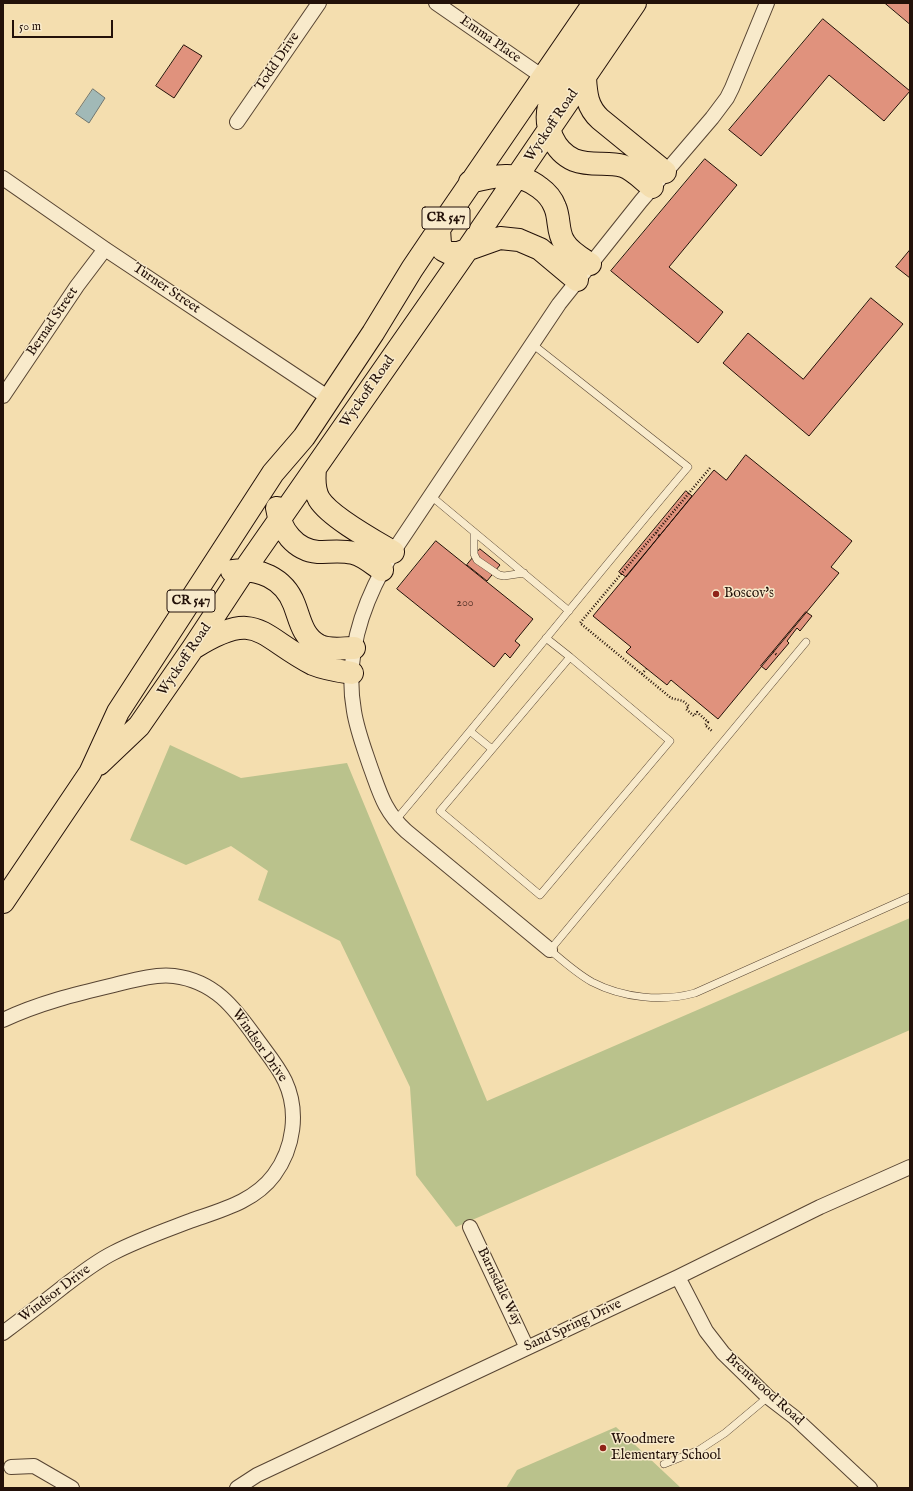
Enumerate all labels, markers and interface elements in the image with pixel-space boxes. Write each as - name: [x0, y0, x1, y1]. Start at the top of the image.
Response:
- scale bar: [14, 12, 115, 38]
- street label: Emma Place: [456, 13, 524, 67]
- text: 50 m: [19, 19, 41, 34]
- street label: Todd Drive: [252, 29, 304, 95]
- street label: Wyckoff Road: [522, 87, 582, 165]
- road number: CR 547: [422, 207, 470, 229]
- street label: Turner Street: [129, 260, 203, 318]
- street label: Bernad Street: [24, 284, 82, 360]
- street label: Wyckoff Road: [337, 353, 399, 431]
- place label: Boscov's: [724, 586, 774, 602]
- marker: Boscov's: [711, 589, 721, 599]
- road number: CR 547: [167, 590, 215, 612]
- house number: 200: [456, 597, 474, 611]
- street label: Wyckoff Road: [155, 621, 215, 699]
- street label: Windsor Drive: [228, 1006, 290, 1086]
- street label: Barnsdale Way: [473, 1245, 525, 1329]
- street label: Windsor Drive: [16, 1262, 94, 1326]
- street label: Sand Spring Drive: [522, 1296, 624, 1356]
- street label: Brentwood Road: [721, 1350, 807, 1430]
- place label: Woodmere Elementary School: [611, 1432, 721, 1464]
- marker: Woodmere Elementary School: [598, 1443, 608, 1453]

